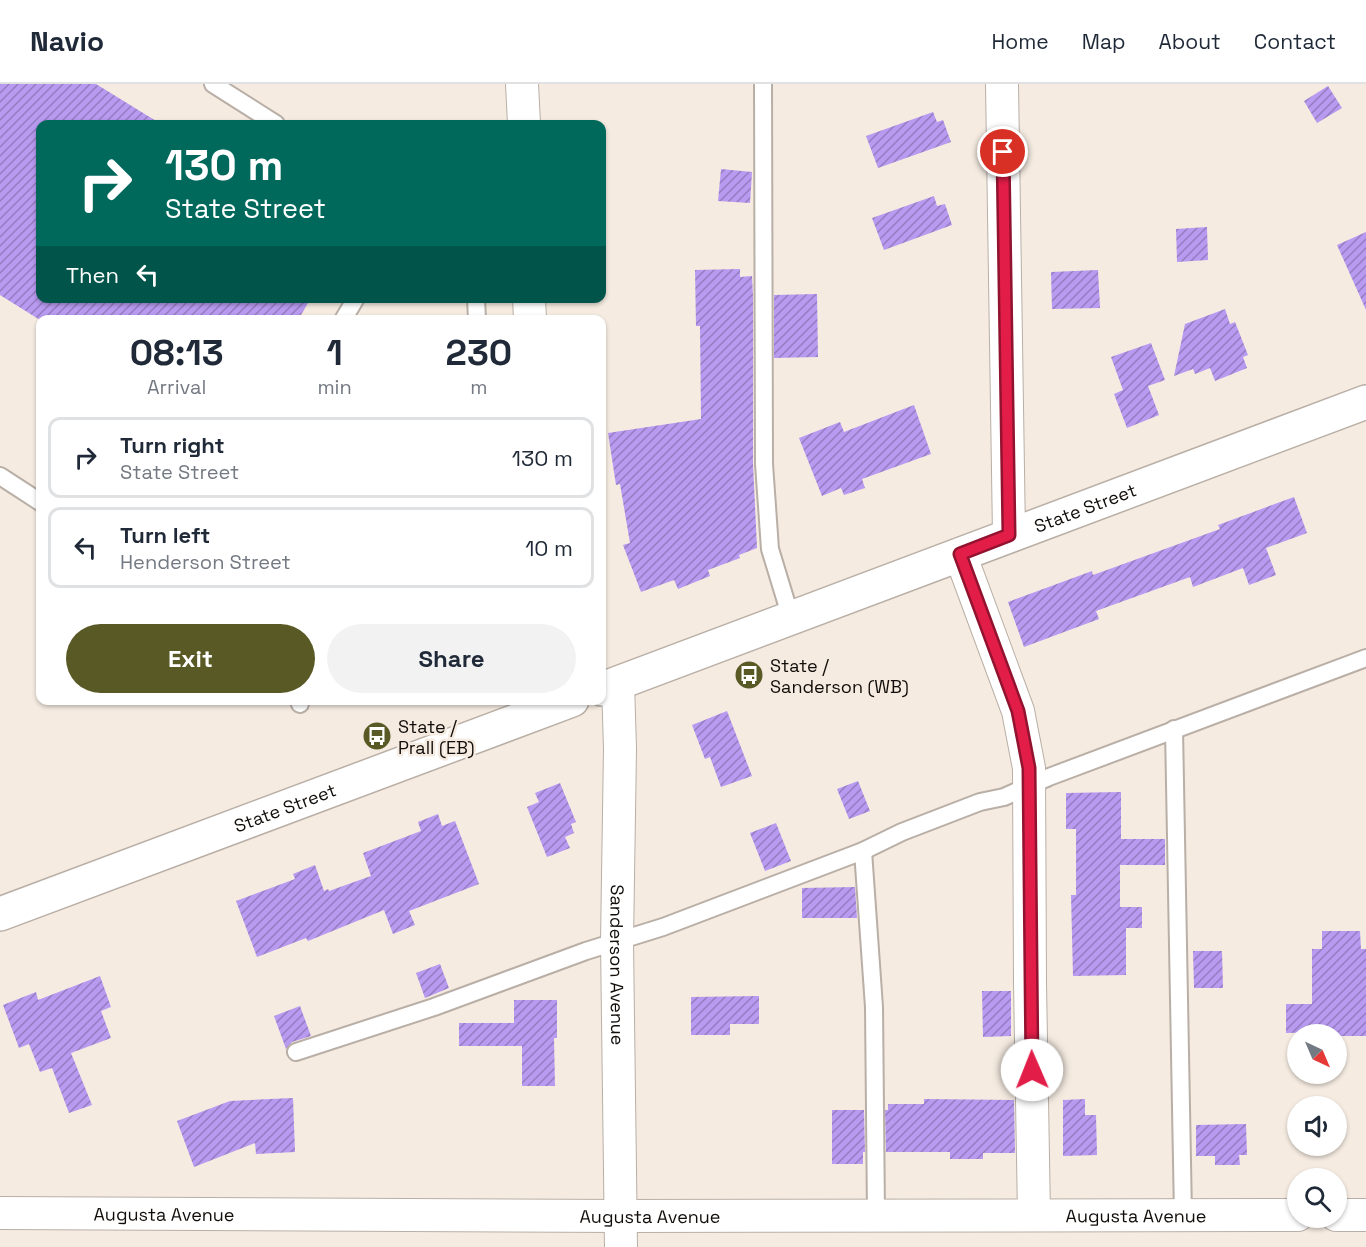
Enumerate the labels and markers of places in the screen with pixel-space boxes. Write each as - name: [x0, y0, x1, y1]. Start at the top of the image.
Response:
- pin: [977, 126, 1028, 177]
- place label: State / Sanderson (WB): [770, 654, 909, 698]
- bus stop icon: State / Sanderson (WB): [733, 659, 765, 691]
- place label: State / Prall (EB): [398, 715, 475, 759]
- bus stop icon: State / Prall (EB): [361, 720, 393, 752]

